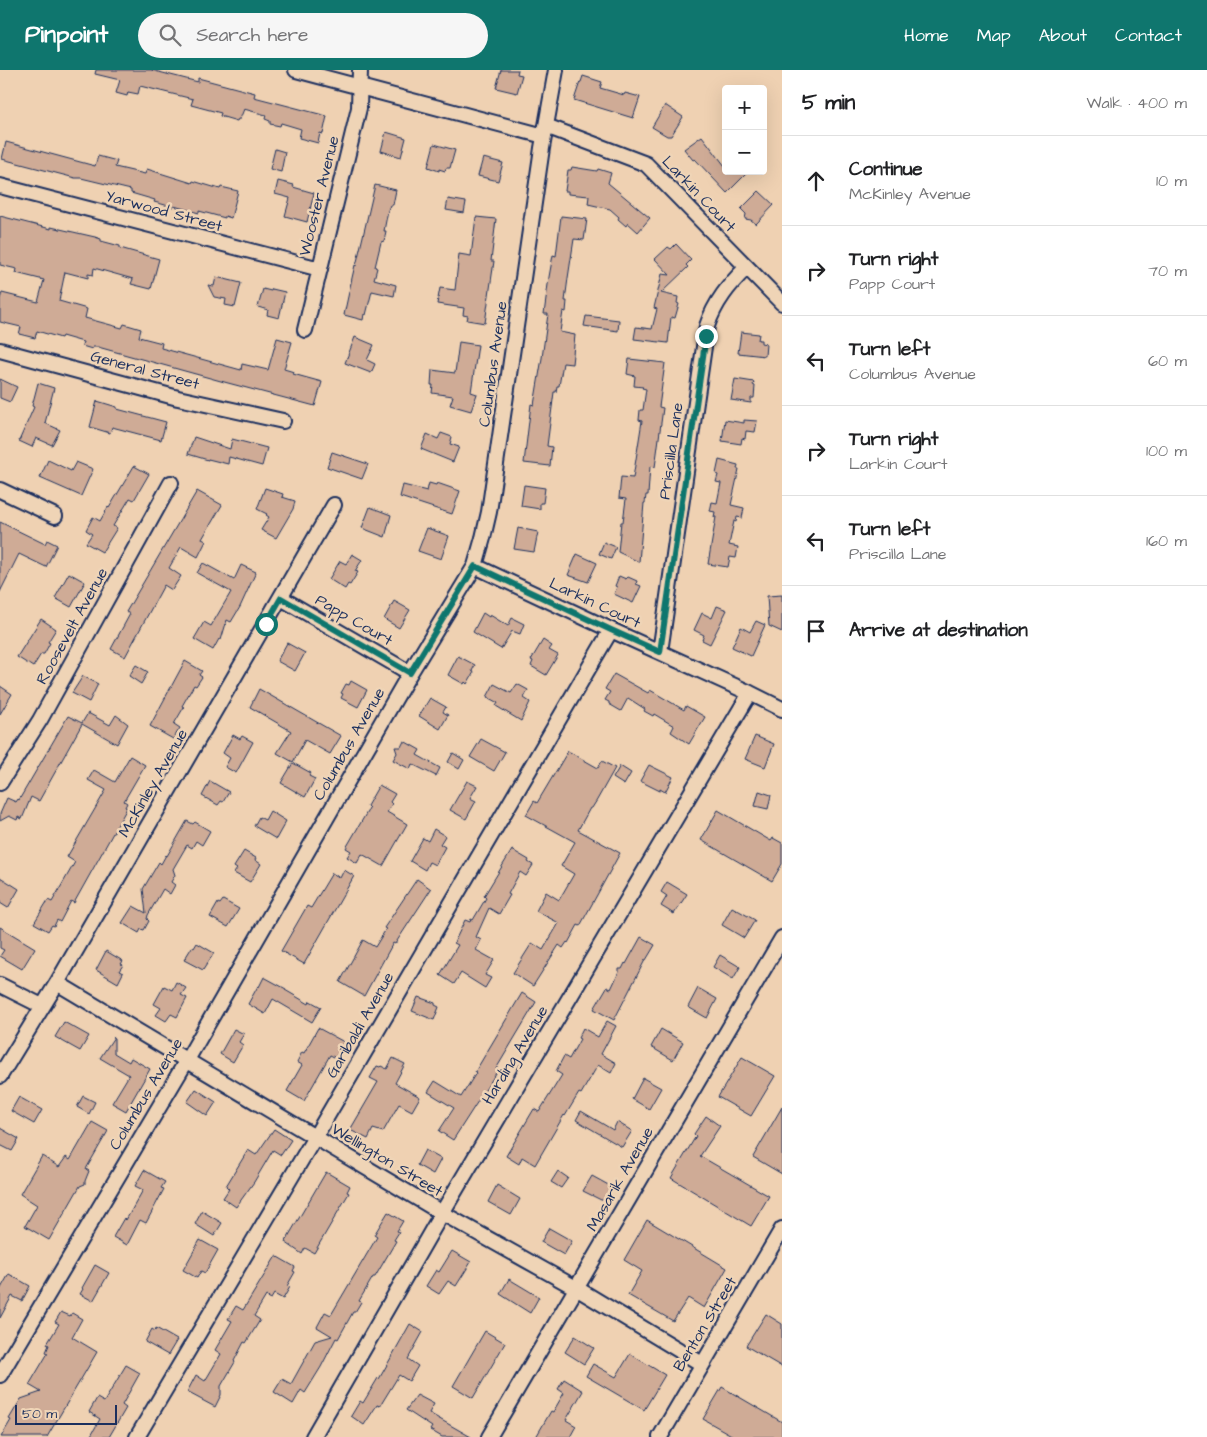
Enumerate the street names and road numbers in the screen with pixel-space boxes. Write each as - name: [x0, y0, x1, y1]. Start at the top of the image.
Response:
- street label: Wooster Avenue: [293, 133, 345, 259]
- street label: Larkin Court: [657, 151, 741, 237]
- street label: Yarwood Street: [103, 185, 226, 237]
- street label: Columbus Avenue: [473, 299, 513, 428]
- street label: General Street: [88, 345, 202, 395]
- street label: Priscilla Lane: [653, 401, 689, 501]
- street label: Roosevelt Avenue: [31, 563, 113, 688]
- street label: Larkin Court: [546, 572, 645, 634]
- street label: Papp Court: [311, 589, 397, 651]
- street label: Columbus Avenue: [308, 683, 390, 804]
- street label: McKinley Avenue: [113, 724, 194, 842]
- street label: Garibaldi Avenue: [321, 968, 399, 1082]
- street label: Harding Avenue: [477, 1001, 554, 1109]
- street label: Columbus Avenue: [104, 1034, 188, 1154]
- street label: Wellington Street: [327, 1118, 447, 1203]
- street label: Masarik Avenue: [581, 1123, 659, 1235]
- street label: Benton Street: [668, 1272, 742, 1376]

